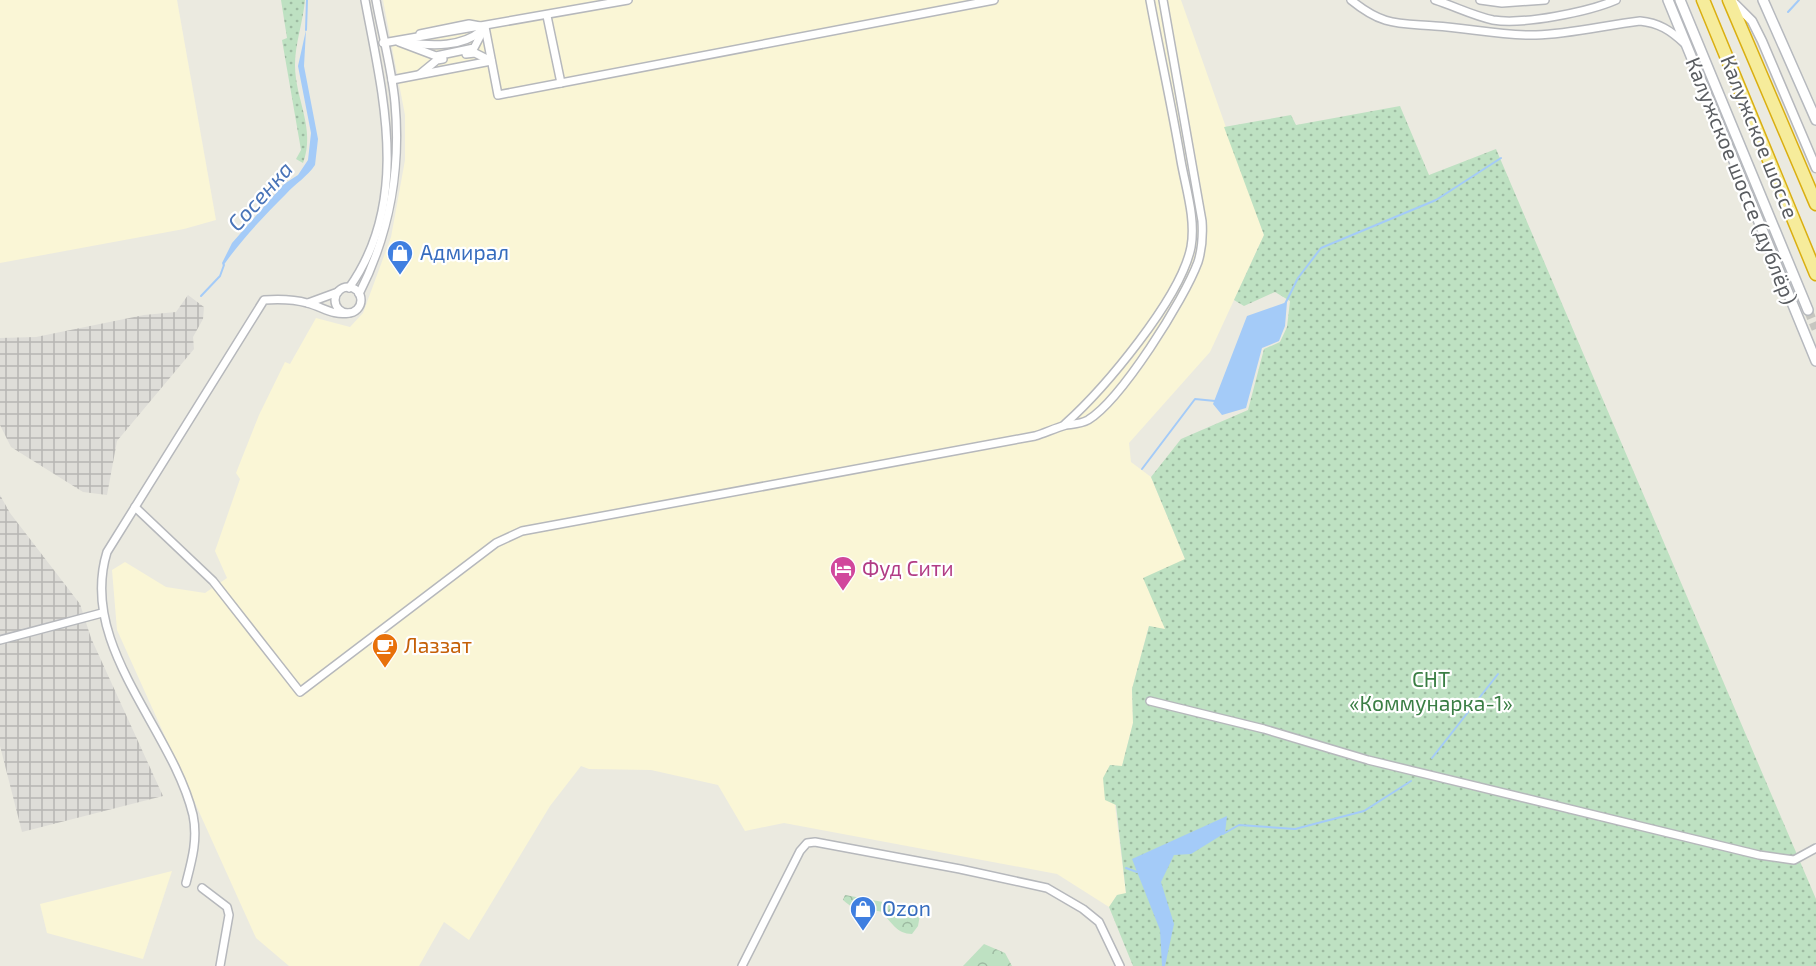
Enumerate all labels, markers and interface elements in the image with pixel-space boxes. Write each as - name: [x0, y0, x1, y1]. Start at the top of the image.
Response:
- street label: Калужское шоссе: [1715, 51, 1805, 222]
- street label: Калужское шоссе (дублёр): [1680, 53, 1803, 308]
- water label: Сосенка: [221, 155, 297, 235]
- shop icon: Адмирал: [385, 238, 415, 276]
- place label: Адмирал: [420, 239, 509, 264]
- hotel icon: Фуд Сити: [828, 554, 858, 592]
- place label: Фуд Сити: [862, 555, 954, 581]
- cafe icon: Лаззат: [370, 631, 400, 669]
- place label: Лаззат: [404, 632, 472, 657]
- park label: СНТ «Коммунарка-1»: [1349, 666, 1513, 716]
- shop icon: Ozon: [848, 894, 878, 932]
- place label: Ozon: [882, 895, 931, 920]

